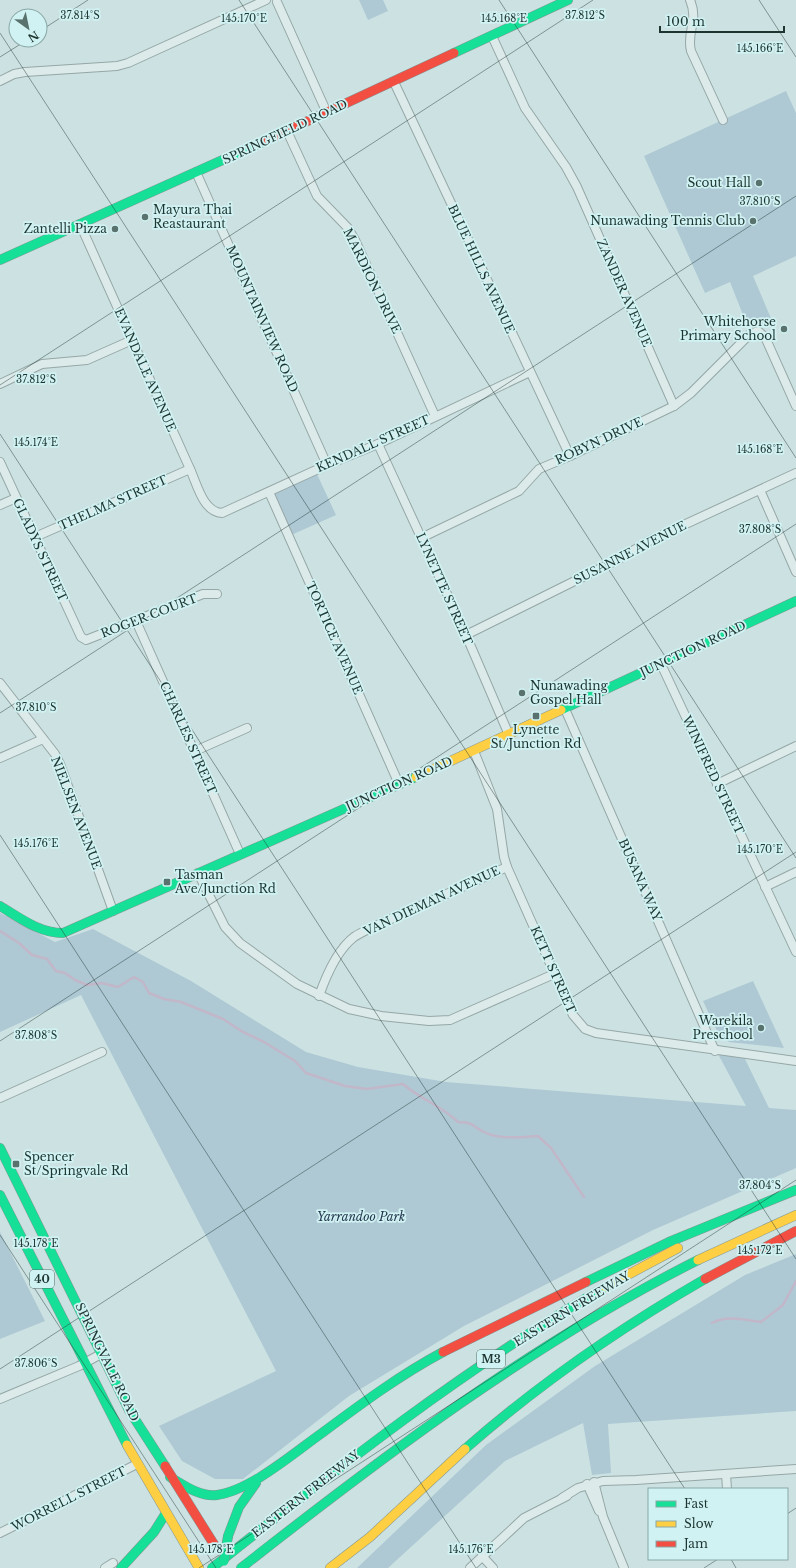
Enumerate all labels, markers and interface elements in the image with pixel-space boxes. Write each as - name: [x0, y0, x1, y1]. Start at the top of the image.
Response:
- north arrow: [8, 8, 48, 48]
- scale bar: [660, 8, 784, 34]
- text: 37.814°S: [60, 9, 100, 22]
- text: 37.812°S: [565, 9, 605, 22]
- text: 145.170°E: [221, 12, 267, 25]
- text: 145.168°E: [481, 12, 527, 25]
- text: 100 m: [666, 14, 705, 29]
- text: N: [25, 28, 42, 45]
- text: 145.166°E: [737, 42, 783, 55]
- street label: SPRINGFIELD ROAD: [220, 96, 350, 167]
- place label: Scout Hall: [687, 175, 751, 190]
- marker: Scout Hall: [754, 178, 764, 188]
- text: 37.810°S: [740, 195, 780, 208]
- place label: Mayura Thai Reastaurant: [153, 202, 232, 231]
- street label: BLUE HILLS AVENUE: [445, 202, 518, 336]
- marker: Mayura Thai Reastaurant: [140, 212, 150, 222]
- place label: Nunawading Tennis Club: [590, 213, 745, 228]
- marker: Nunawading Tennis Club: [748, 216, 758, 226]
- place label: Zantelli Pizza: [24, 221, 107, 236]
- marker: Zantelli Pizza: [110, 224, 120, 234]
- street label: MARDION DRIVE: [340, 226, 405, 336]
- street label: ZANDER AVENUE: [594, 236, 655, 349]
- street label: MOUNTAINVIEW ROAD: [223, 243, 302, 395]
- street label: EVANDALE AVENUE: [111, 306, 180, 434]
- place label: Whitehorse Primary School: [680, 314, 776, 343]
- marker: Whitehorse Primary School: [779, 324, 789, 334]
- text: 37.812°S: [16, 373, 56, 386]
- street label: KENDALL STREET: [314, 412, 432, 475]
- street label: ROBYN DRIVE: [552, 413, 645, 467]
- text: 145.174°E: [14, 436, 58, 449]
- text: 145.168°E: [737, 443, 783, 456]
- street label: THELMA STREET: [56, 472, 170, 533]
- street label: GLADYS STREET: [10, 496, 71, 604]
- street label: SUSANNE AVENUE: [571, 517, 689, 587]
- text: 37.808°S: [739, 523, 781, 536]
- street label: LYNETTE STREET: [413, 530, 476, 648]
- street label: TORTICE AVENUE: [303, 579, 366, 697]
- street label: ROGER COURT: [98, 590, 200, 641]
- street label: JUNCTION ROAD: [636, 617, 748, 681]
- place label: Nunawading Gospel Hall: [530, 678, 608, 707]
- street label: CHARLES STREET: [157, 679, 220, 797]
- marker: Nunawading Gospel Hall: [517, 688, 527, 698]
- text: 37.810°S: [16, 701, 56, 714]
- marker: Lynette St/Junction Rd: [531, 711, 541, 721]
- street label: WINIFRED STREET: [679, 712, 748, 837]
- place label: Lynette St/Junction Rd: [491, 722, 581, 751]
- street label: JUNCTION ROAD: [341, 753, 455, 815]
- street label: NIELSEN AVENUE: [48, 754, 105, 872]
- street label: BUSANA WAY: [615, 836, 665, 924]
- text: 145.176°E: [13, 837, 59, 850]
- text: 145.170°E: [737, 843, 783, 856]
- street label: VAN DIEMAN AVENUE: [360, 862, 503, 939]
- place label: Tasman Ave/Junction Rd: [174, 867, 276, 896]
- marker: Tasman Ave/Junction Rd: [162, 877, 172, 887]
- street label: KETT STREET: [527, 924, 580, 1016]
- place label: Warekila Preschool: [693, 1013, 753, 1042]
- marker: Warekila Preschool: [756, 1023, 766, 1033]
- text: 37.808°S: [15, 1029, 57, 1042]
- place label: Spencer St/Springvale Rd: [24, 1149, 128, 1178]
- marker: Spencer St/Springvale Rd: [11, 1159, 21, 1169]
- text: 37.804°S: [739, 1179, 781, 1192]
- park label: Yarrandoo Park: [317, 1209, 405, 1224]
- text: 145.178°E: [14, 1237, 58, 1250]
- text: 145.172°E: [738, 1244, 782, 1257]
- street label: EASTERN FREEWAY: [511, 1268, 633, 1349]
- road number: 40: [30, 1270, 54, 1288]
- street label: SPRINGVALE ROAD: [72, 1300, 143, 1424]
- road number: M3: [477, 1350, 505, 1368]
- text: 37.806°S: [15, 1357, 57, 1370]
- street label: EASTERN FREEWAY: [249, 1447, 363, 1540]
- street label: WORRELL STREET: [8, 1463, 129, 1535]
- legend: [648, 1488, 788, 1560]
- text: Fast: [684, 1496, 709, 1511]
- text: Slow: [684, 1516, 714, 1531]
- text: Jam: [682, 1536, 708, 1551]
- text: 145.178°E: [189, 1543, 233, 1556]
- text: 145.176°E: [448, 1543, 494, 1556]

